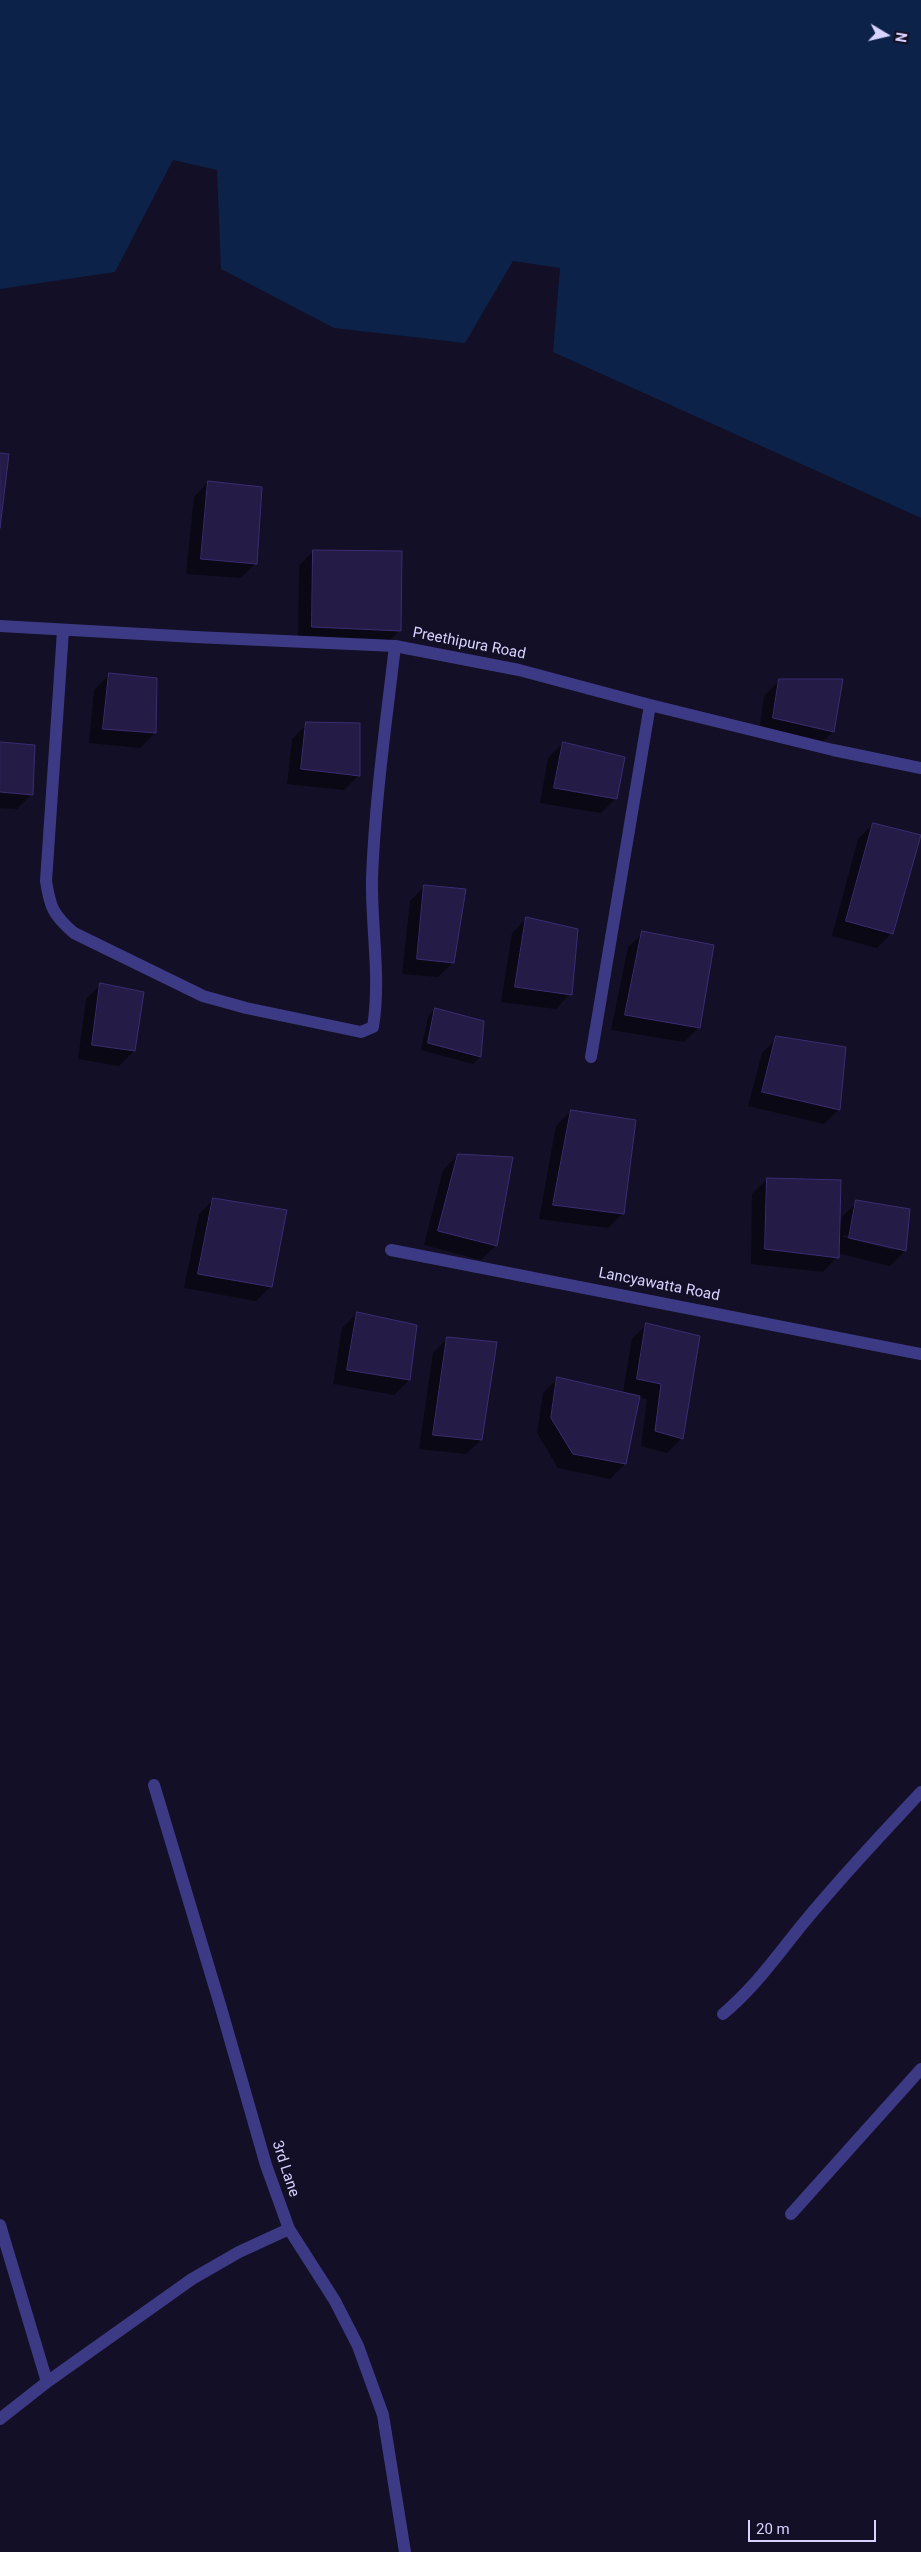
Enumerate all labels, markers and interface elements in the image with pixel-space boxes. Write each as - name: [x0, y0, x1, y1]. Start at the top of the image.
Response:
- north arrow: [861, 10, 911, 60]
- text: N: [892, 31, 909, 43]
- street label: Preethipura Road: [411, 624, 527, 664]
- street label: Lancyawatta Road: [597, 1264, 721, 1306]
- street label: 3rd Lane: [267, 2139, 303, 2199]
- scale bar: [751, 2510, 878, 2542]
- text: 20 m: [756, 2520, 790, 2538]

